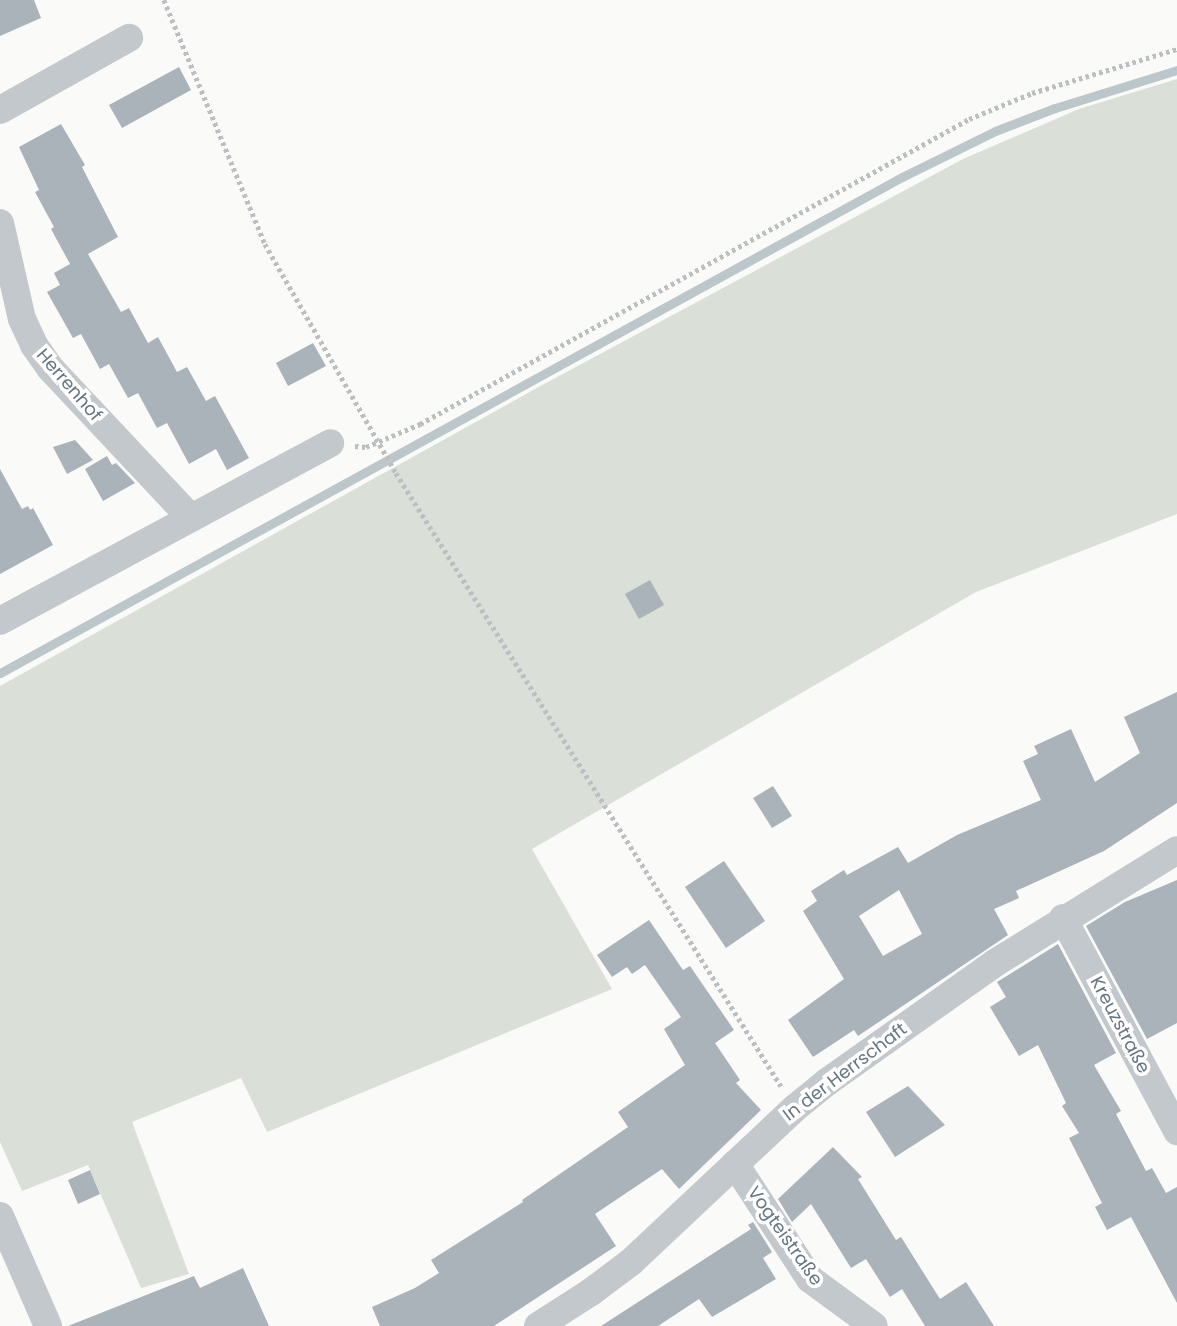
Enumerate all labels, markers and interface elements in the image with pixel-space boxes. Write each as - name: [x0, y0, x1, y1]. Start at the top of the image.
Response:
- street label: Herrenhof: [32, 344, 106, 426]
- street label: Kreuzstraße: [1085, 973, 1155, 1077]
- street label: In der Herrschaft: [779, 1019, 911, 1125]
- street label: Vogteistraße: [743, 1182, 827, 1290]

